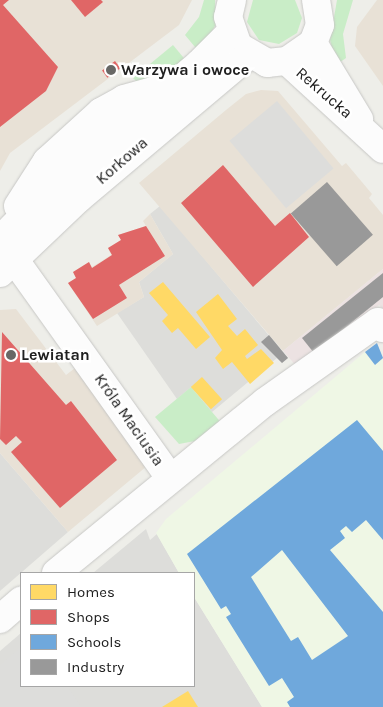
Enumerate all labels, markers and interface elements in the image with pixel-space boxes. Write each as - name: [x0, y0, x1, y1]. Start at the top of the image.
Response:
- place label: Warzywa i owoce: [121, 60, 249, 80]
- street label: Rekrucka: [292, 63, 356, 123]
- marker: Warzywa i owoce: [105, 64, 117, 76]
- street label: Korkowa: [92, 133, 152, 189]
- place label: Lewiatan: [21, 345, 90, 365]
- marker: Lewiatan: [5, 349, 17, 361]
- street label: Króla Maciusia: [90, 370, 168, 470]
- legend: [20, 572, 195, 687]
- text: Homes: [67, 583, 115, 601]
- text: Shops: [67, 608, 110, 626]
- text: Schools: [67, 633, 121, 651]
- text: Industry: [67, 658, 124, 676]

